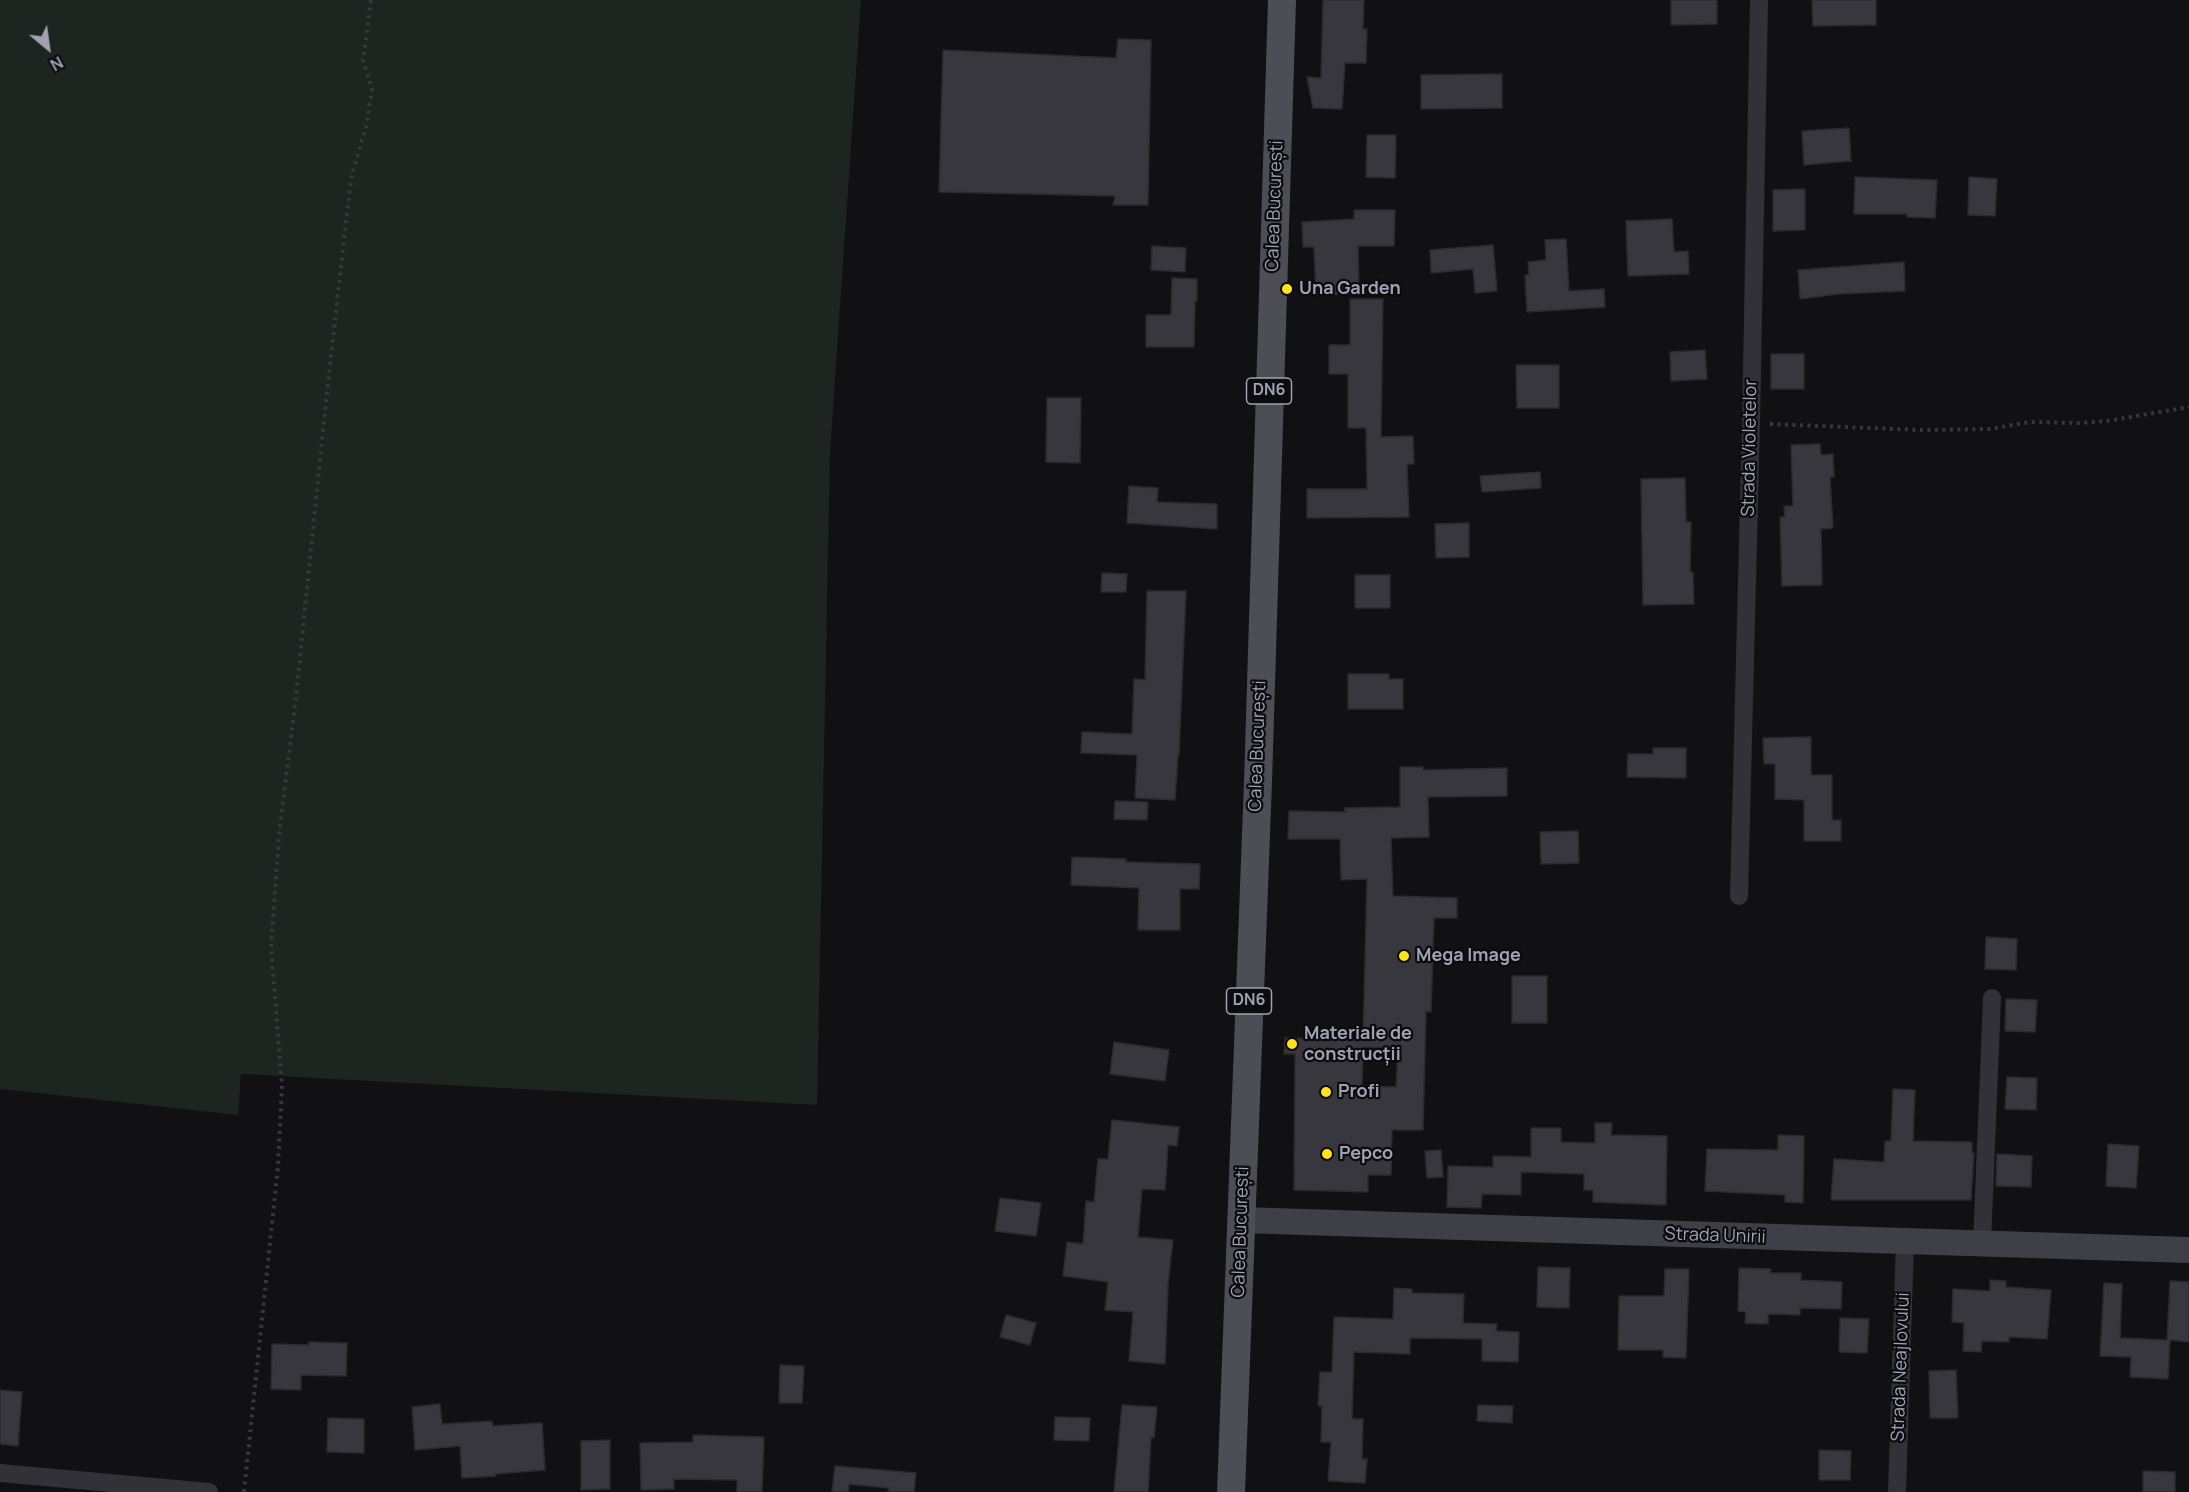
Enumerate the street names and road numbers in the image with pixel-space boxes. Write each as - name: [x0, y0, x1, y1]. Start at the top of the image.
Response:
- street label: Calea București: [1262, 140, 1288, 272]
- road number: DN6: [1246, 378, 1292, 404]
- street label: Strada Violetelor: [1738, 379, 1762, 517]
- street label: Calea București: [1245, 680, 1271, 812]
- road number: DN6: [1226, 988, 1272, 1014]
- street label: Calea București: [1228, 1166, 1254, 1298]
- street label: Strada Unirii: [1664, 1223, 1766, 1249]
- street label: Strada Neajlovului: [1888, 1292, 1914, 1442]

